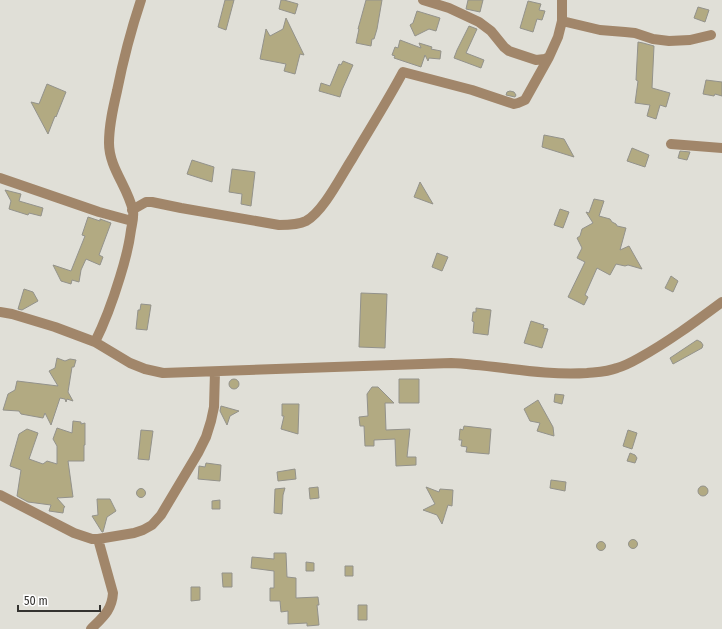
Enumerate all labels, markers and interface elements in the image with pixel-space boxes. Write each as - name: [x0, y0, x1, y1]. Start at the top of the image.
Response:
- scale bar: [18, 587, 100, 613]
- text: 50 m: [24, 594, 48, 608]

